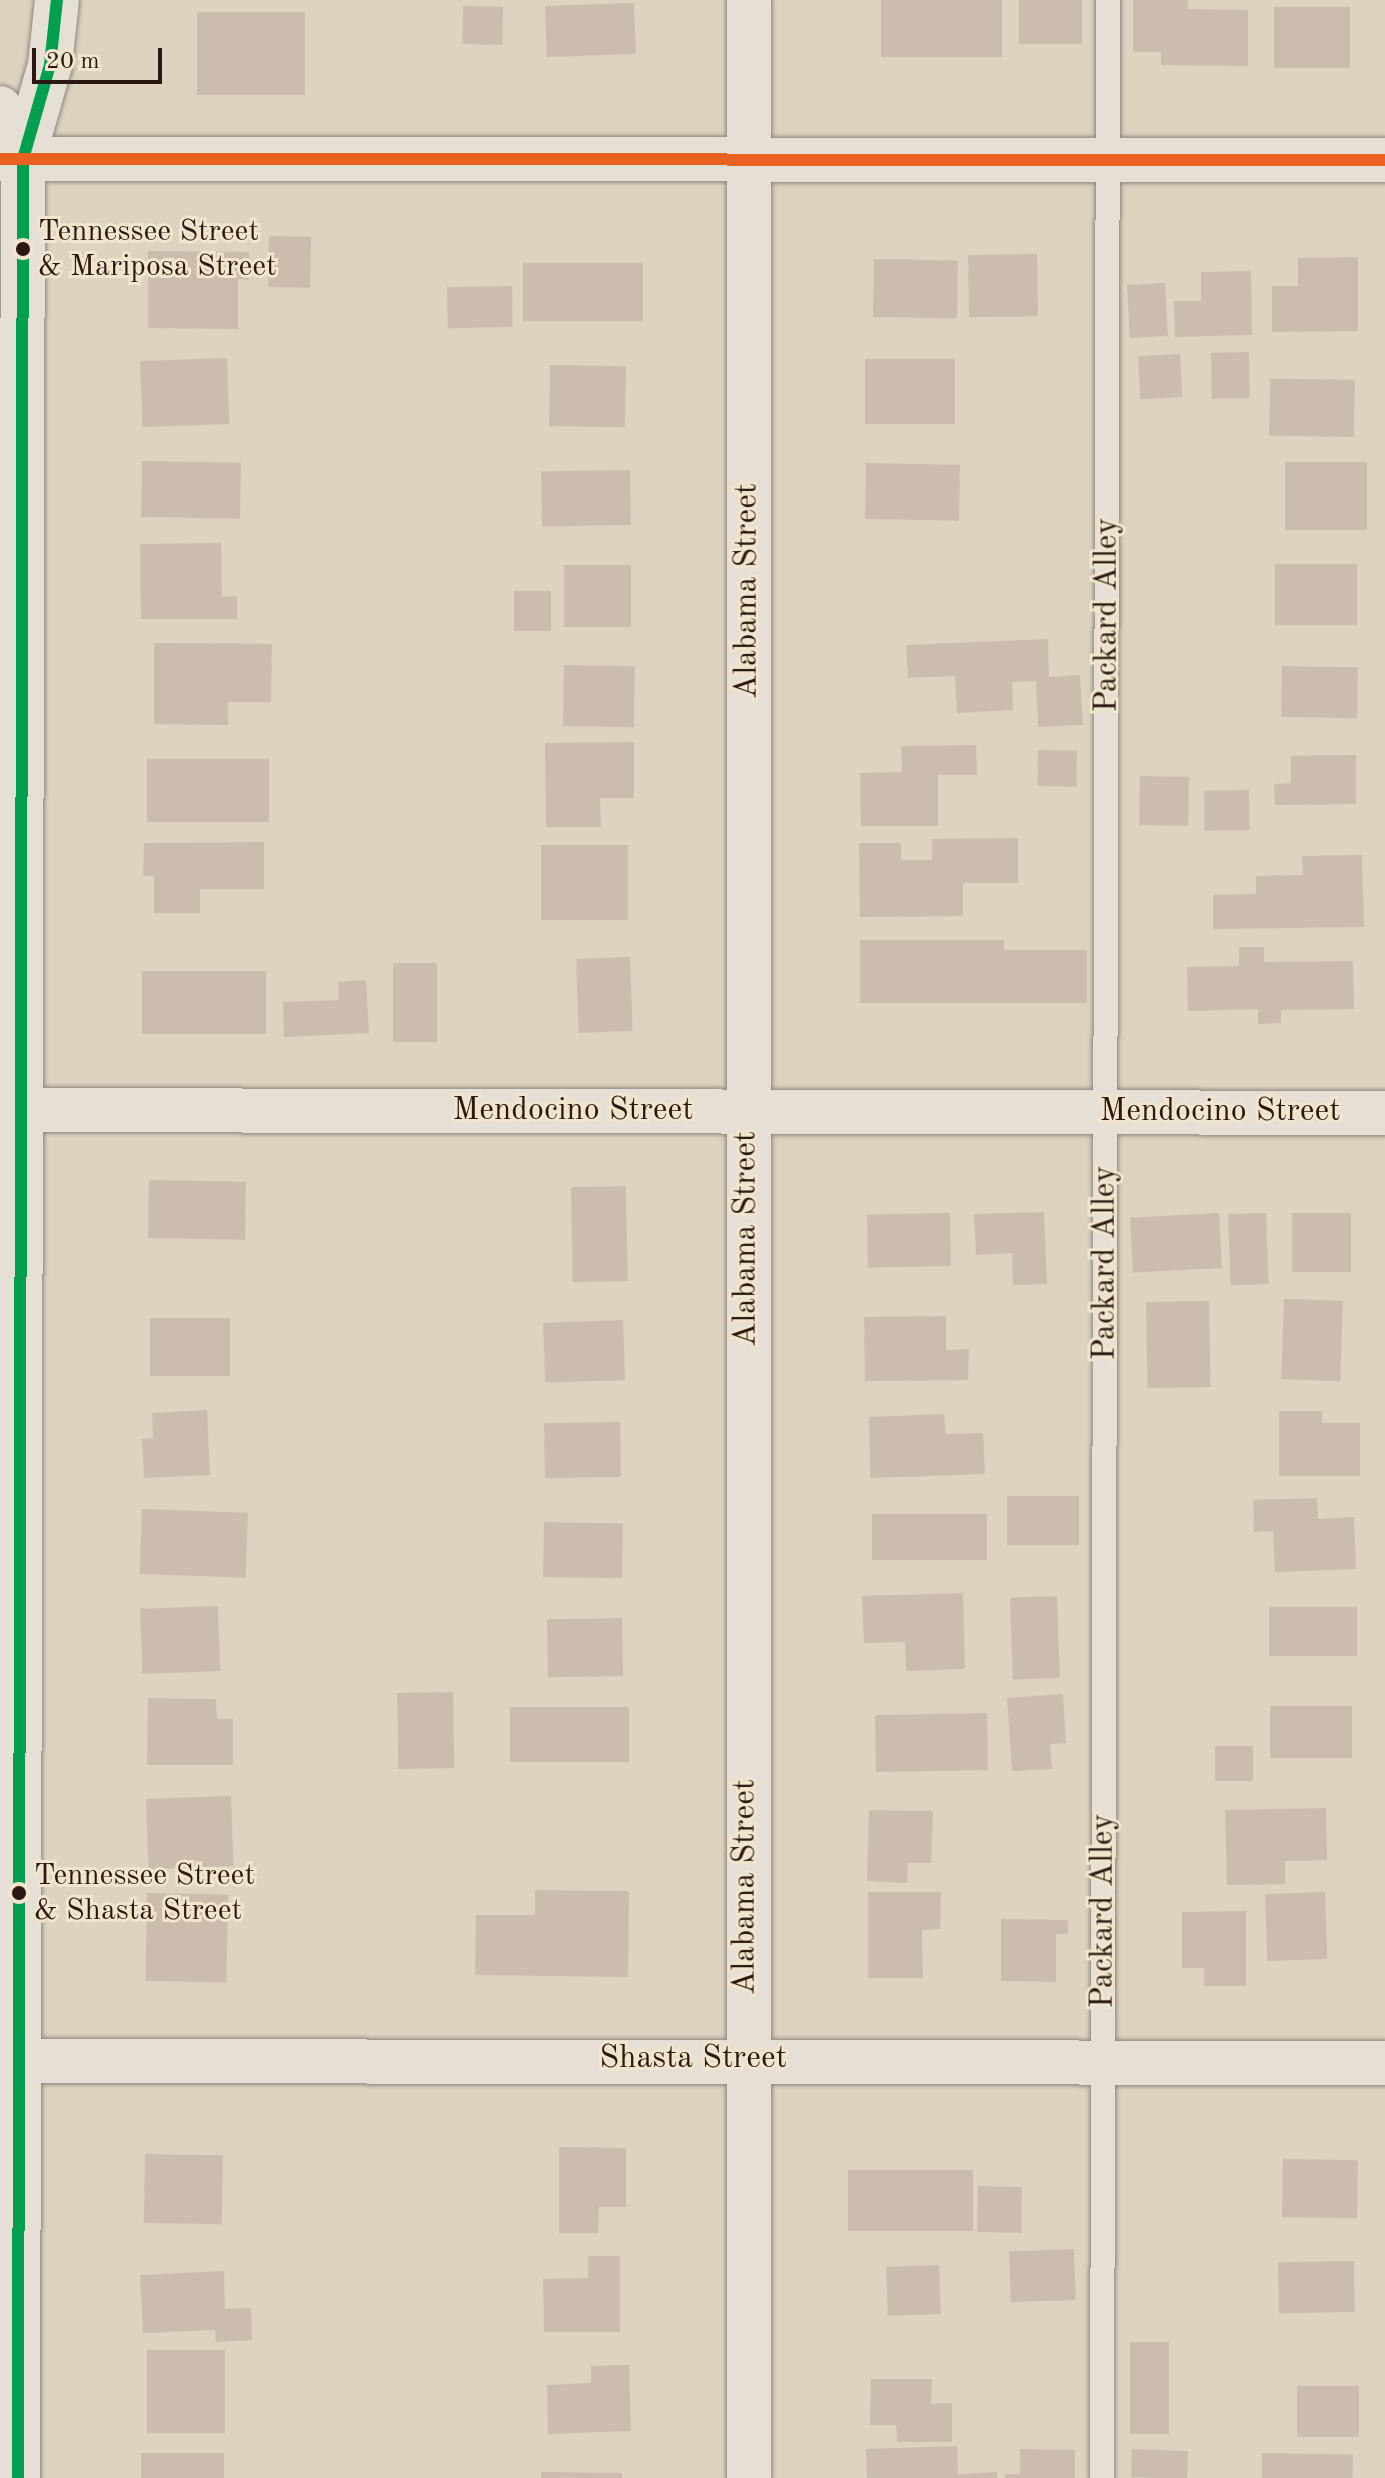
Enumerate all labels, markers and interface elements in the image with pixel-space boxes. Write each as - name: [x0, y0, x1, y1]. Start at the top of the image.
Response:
- scale bar: [36, 32, 166, 82]
- text: 20 m: [46, 50, 100, 74]
- place label: Tennessee Street & Mariposa Street: [38, 214, 276, 284]
- marker: Tennessee Street & Mariposa Street: [15, 241, 31, 257]
- street label: Alabama Street: [729, 483, 767, 699]
- street label: Packard Alley: [1089, 518, 1127, 712]
- street label: Mendocino Street: [453, 1092, 693, 1130]
- street label: Mendocino Street: [1100, 1093, 1340, 1131]
- street label: Alabama Street: [728, 1131, 766, 1347]
- street label: Packard Alley: [1087, 1166, 1125, 1360]
- street label: Alabama Street: [727, 1779, 765, 1995]
- street label: Packard Alley: [1085, 1814, 1123, 2008]
- place label: Tennessee Street & Shasta Street: [34, 1858, 255, 1928]
- marker: Tennessee Street & Shasta Street: [11, 1885, 27, 1901]
- street label: Shasta Street: [599, 2040, 787, 2078]

